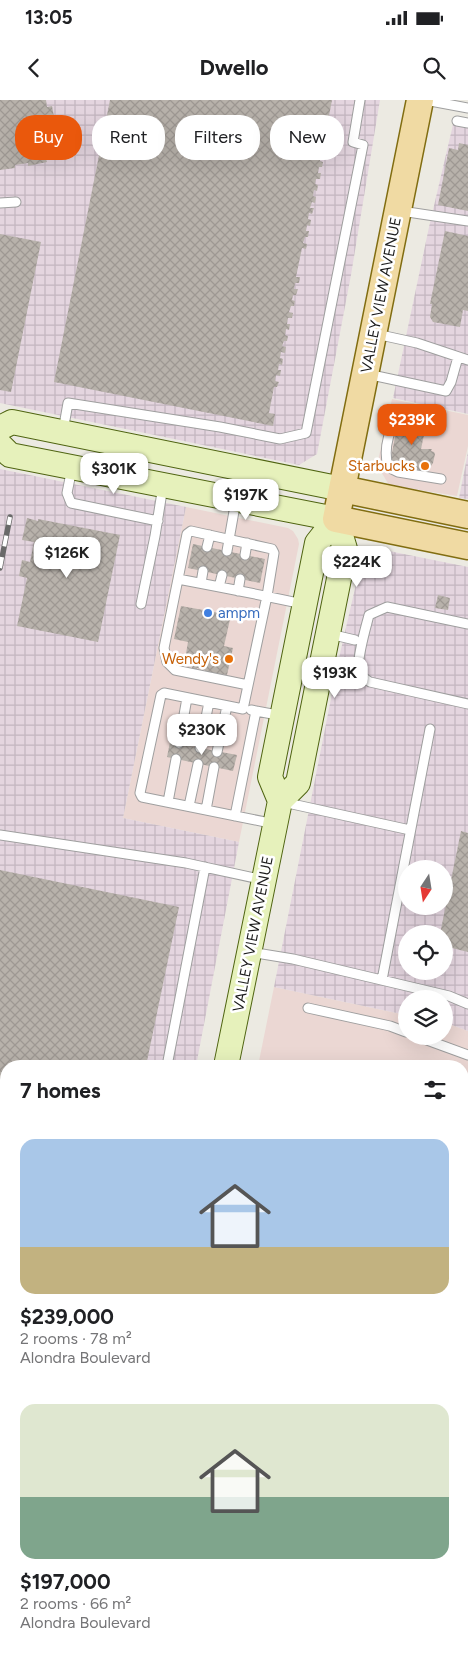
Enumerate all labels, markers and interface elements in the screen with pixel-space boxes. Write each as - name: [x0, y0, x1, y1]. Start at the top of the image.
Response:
- text: 13:05: [25, 6, 73, 29]
- icon: back: [20, 54, 48, 82]
- text: Dwello: [199, 54, 269, 81]
- icon: search: [420, 54, 448, 82]
- chip: Buy: [15, 115, 82, 160]
- chip: Rent: [92, 115, 165, 160]
- chip: Filters: [175, 115, 260, 160]
- chip: New: [270, 115, 344, 160]
- street label: VALLEY VIEW AVENUE: [357, 216, 405, 374]
- pin: $239K: [377, 404, 447, 446]
- text: $239K: [389, 410, 435, 429]
- pin: $301K: [79, 452, 149, 495]
- place label: Starbucks: [348, 457, 415, 475]
- text: $301K: [91, 459, 137, 478]
- marker: Starbucks: [419, 460, 431, 472]
- pin: $197K: [211, 478, 281, 521]
- text: $197K: [224, 485, 268, 504]
- pin: $126K: [32, 536, 102, 579]
- text: $126K: [45, 543, 89, 562]
- pin: $224K: [322, 546, 392, 588]
- text: $224K: [333, 552, 381, 571]
- place label: ampm: [218, 604, 260, 622]
- marker: ampm: [202, 607, 214, 619]
- place label: Wendy's: [162, 650, 219, 668]
- marker: Wendy's: [223, 653, 235, 665]
- pin: $193K: [300, 656, 370, 699]
- text: $193K: [313, 663, 357, 682]
- pin: $230K: [167, 714, 237, 756]
- text: $230K: [178, 720, 226, 739]
- street label: VALLEY VIEW AVENUE: [229, 855, 277, 1013]
- north arrow: [398, 860, 452, 915]
- map controls: [398, 860, 453, 1045]
- button: locate: [398, 925, 453, 980]
- button: layers: [398, 990, 453, 1045]
- icon: filters: [421, 1076, 449, 1104]
- text: 7 homes: [20, 1078, 101, 1103]
- icon: home: [190, 1171, 280, 1261]
- text: $239,000: [20, 1304, 114, 1329]
- text: 2 rooms · 78 m²: [20, 1329, 132, 1348]
- text: Alondra Boulevard: [20, 1348, 151, 1367]
- icon: home: [190, 1436, 280, 1526]
- text: $197,000: [20, 1569, 111, 1594]
- text: 2 rooms · 66 m²: [20, 1594, 131, 1613]
- text: Alondra Boulevard: [20, 1613, 151, 1632]

